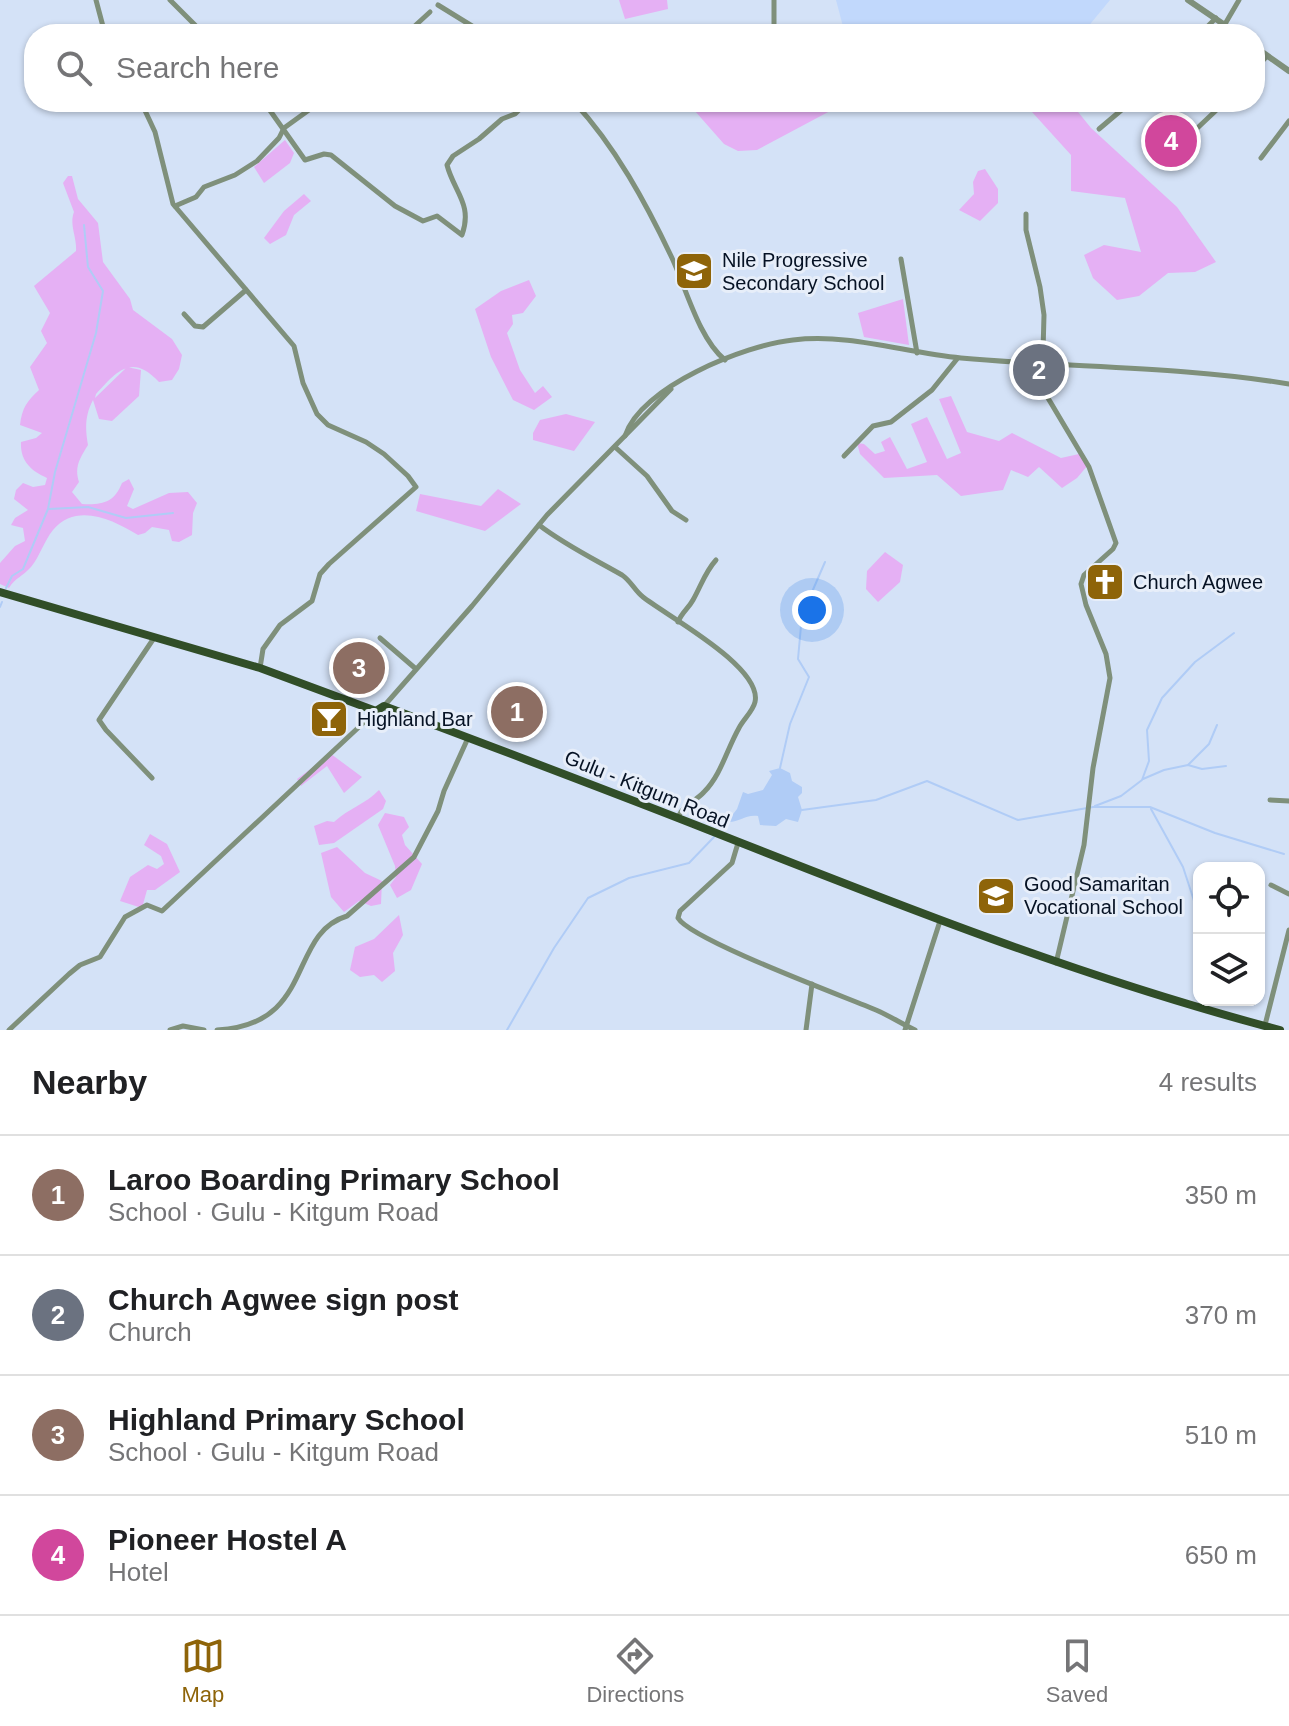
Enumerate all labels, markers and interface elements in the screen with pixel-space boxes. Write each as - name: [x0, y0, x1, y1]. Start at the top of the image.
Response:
- search box: [24, 24, 1265, 112]
- icon: search: [52, 46, 96, 90]
- text: Search here: [116, 51, 279, 84]
- pin: 4: [1145, 111, 1197, 171]
- place label: Nile Progressive Secondary School: [722, 249, 884, 294]
- school or university icon: Nile Progressive Secondary School: [673, 250, 715, 292]
- pin: 2: [1013, 340, 1065, 400]
- church icon: Church Agwee: [1084, 561, 1126, 603]
- place label: Church Agwee: [1133, 571, 1263, 593]
- your location: [792, 590, 832, 630]
- pin: 3: [333, 638, 385, 698]
- pin: 1: [491, 682, 543, 742]
- bar icon: Highland Bar: [308, 698, 350, 740]
- place label: Highland Bar: [357, 708, 473, 730]
- street label: Gulu - Kitgum Road: [561, 746, 733, 832]
- map controls: [1193, 862, 1265, 1006]
- button: locate: [1193, 862, 1265, 934]
- place label: Good Samaritan Vocational School: [1024, 873, 1183, 918]
- school or university icon: Good Samaritan Vocational School: [975, 875, 1017, 917]
- button: layers: [1193, 934, 1265, 1006]
- text: Nearby: [32, 1063, 147, 1101]
- text: 4 results: [1159, 1067, 1257, 1097]
- text: Laroo Boarding Primary School: [108, 1163, 560, 1196]
- text: 1: [51, 1180, 65, 1210]
- text: 350 m: [1185, 1180, 1257, 1210]
- text: School · Gulu - Kitgum Road: [108, 1197, 439, 1227]
- text: Church Agwee sign post: [108, 1283, 459, 1316]
- text: 2: [51, 1300, 65, 1330]
- text: 370 m: [1185, 1300, 1257, 1330]
- text: Church: [108, 1317, 192, 1347]
- text: Highland Primary School: [108, 1403, 465, 1436]
- text: 3: [51, 1420, 65, 1450]
- text: 510 m: [1185, 1420, 1257, 1450]
- text: School · Gulu - Kitgum Road: [108, 1437, 439, 1467]
- text: Pioneer Hostel A: [108, 1523, 347, 1556]
- text: 4: [51, 1540, 65, 1570]
- text: 650 m: [1185, 1540, 1257, 1570]
- text: Hotel: [108, 1557, 169, 1587]
- tab: Map: [181, 1634, 225, 1708]
- tab: Directions: [586, 1634, 684, 1708]
- tab: Saved: [1046, 1634, 1108, 1708]

